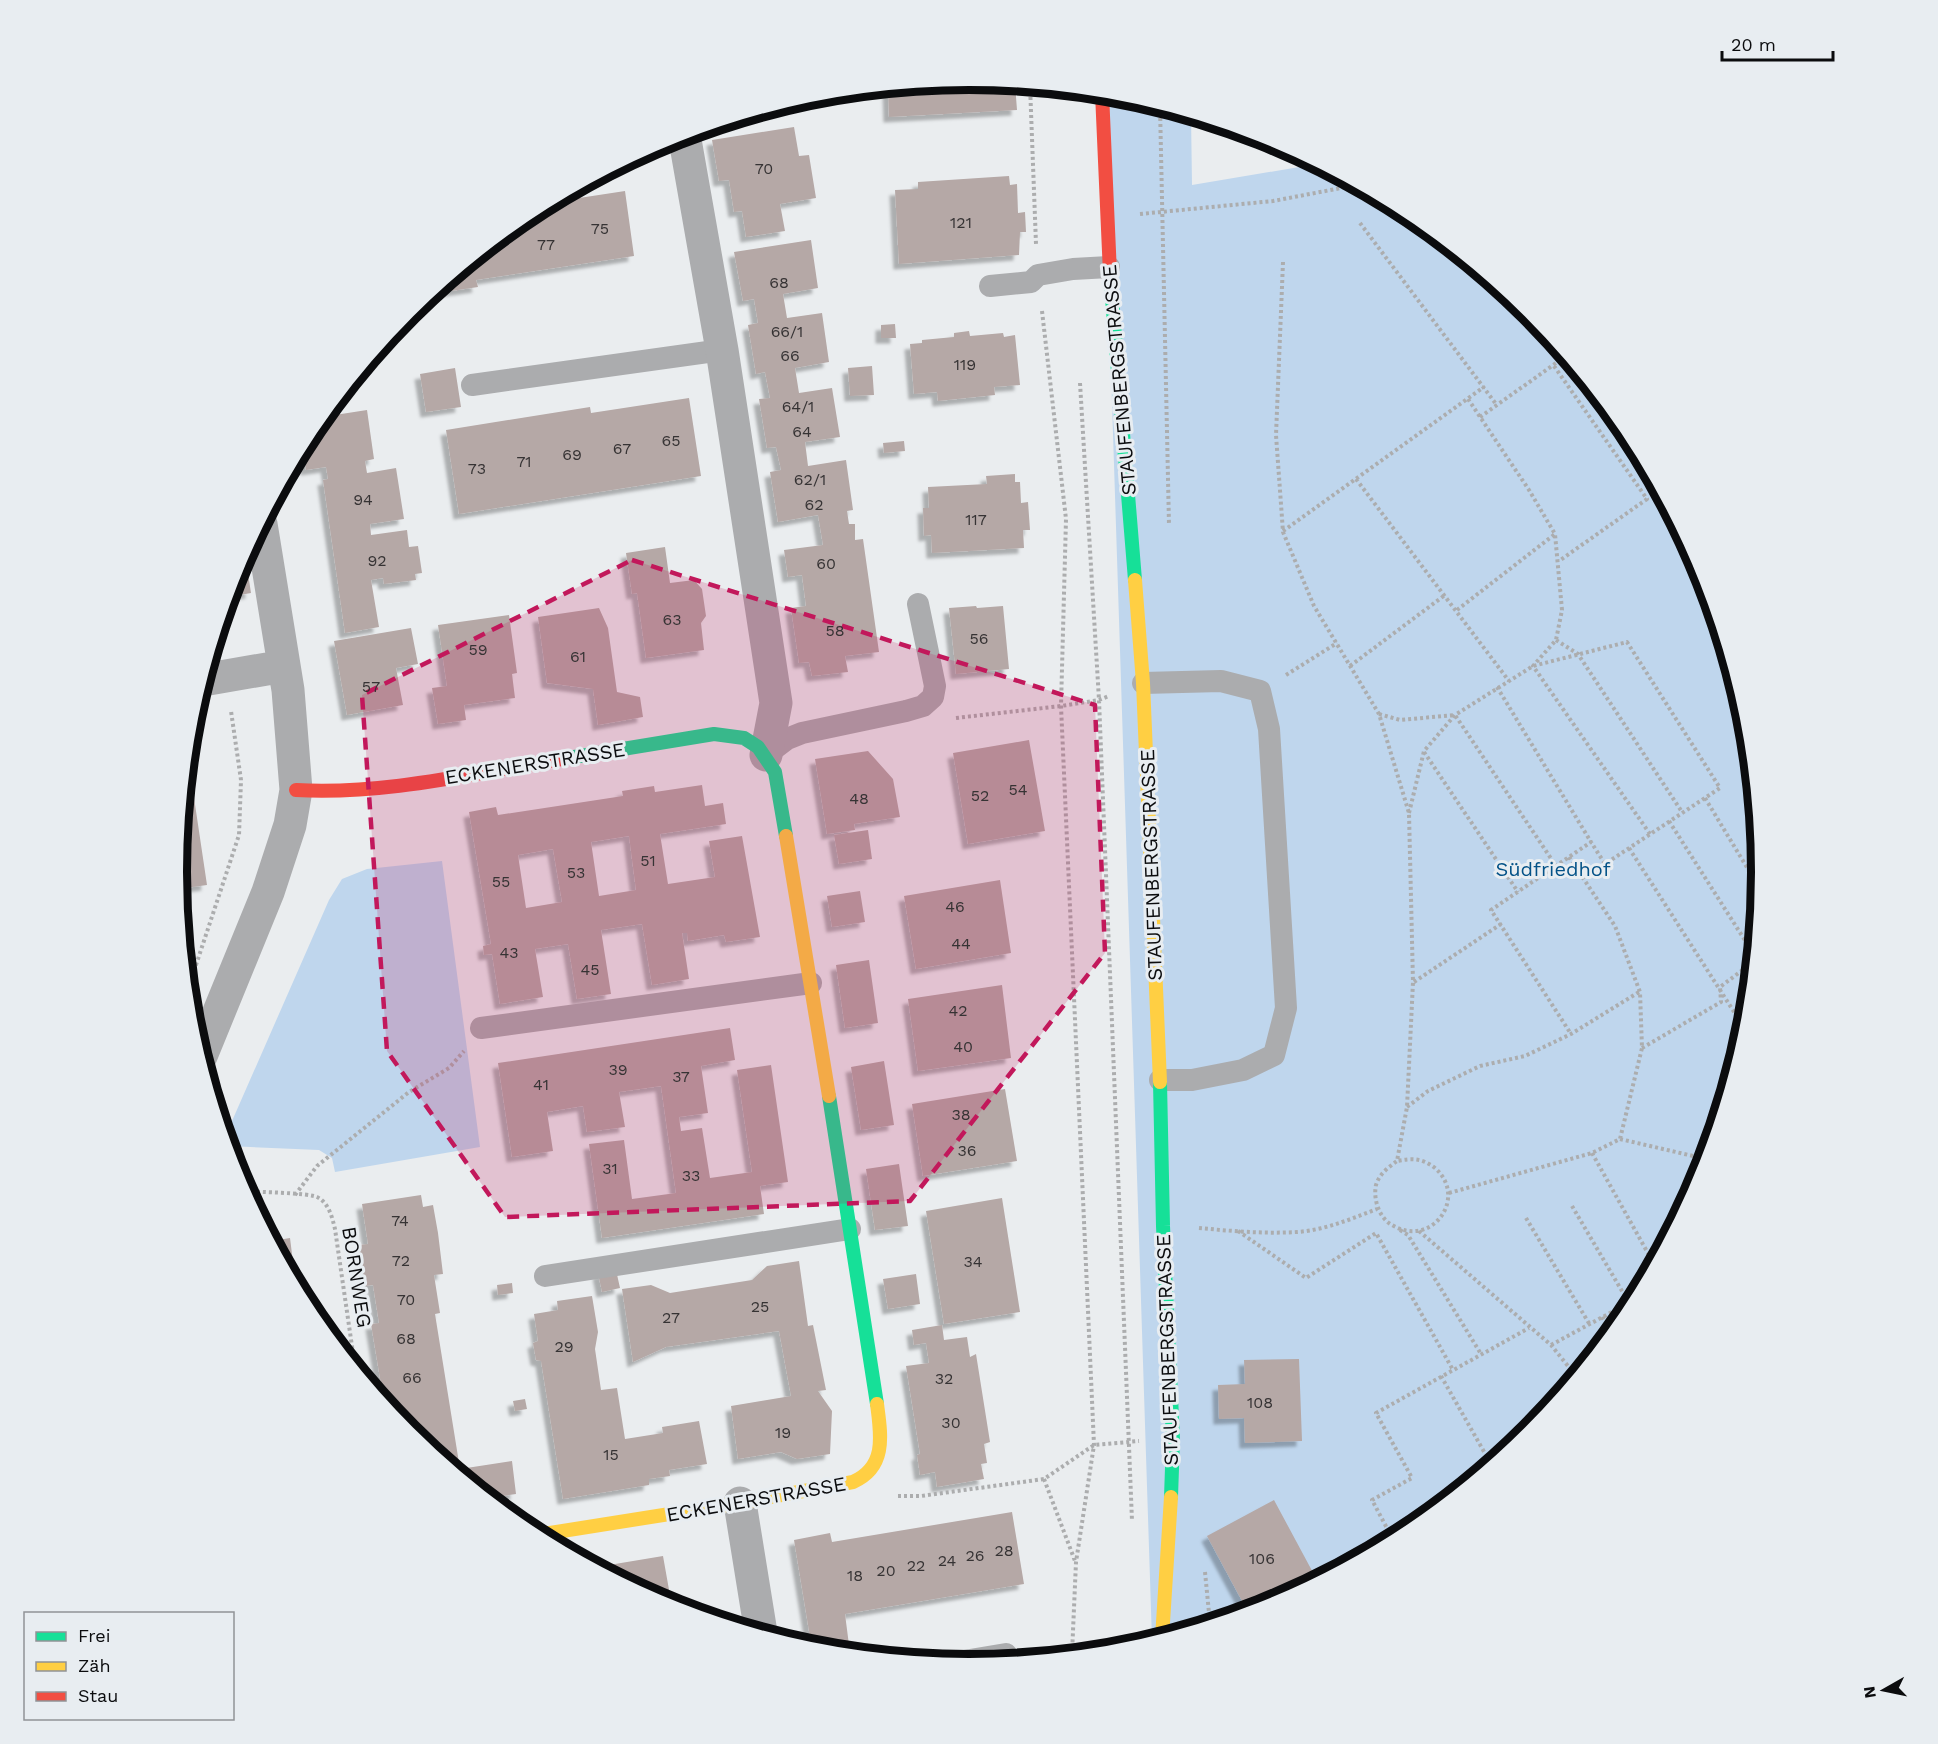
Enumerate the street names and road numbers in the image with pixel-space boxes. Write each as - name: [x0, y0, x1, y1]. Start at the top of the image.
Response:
- street label: STAUFENBERGSTRASSE: [1097, 264, 1141, 496]
- street label: ECKENERSTRASSE: [443, 737, 627, 789]
- street label: STAUFENBERGSTRASSE: [1135, 749, 1167, 981]
- street label: BORNWEG: [337, 1225, 377, 1329]
- street label: STAUFENBERGSTRASSE: [1151, 1234, 1183, 1466]
- street label: ECKENERSTRASSE: [664, 1471, 848, 1527]

